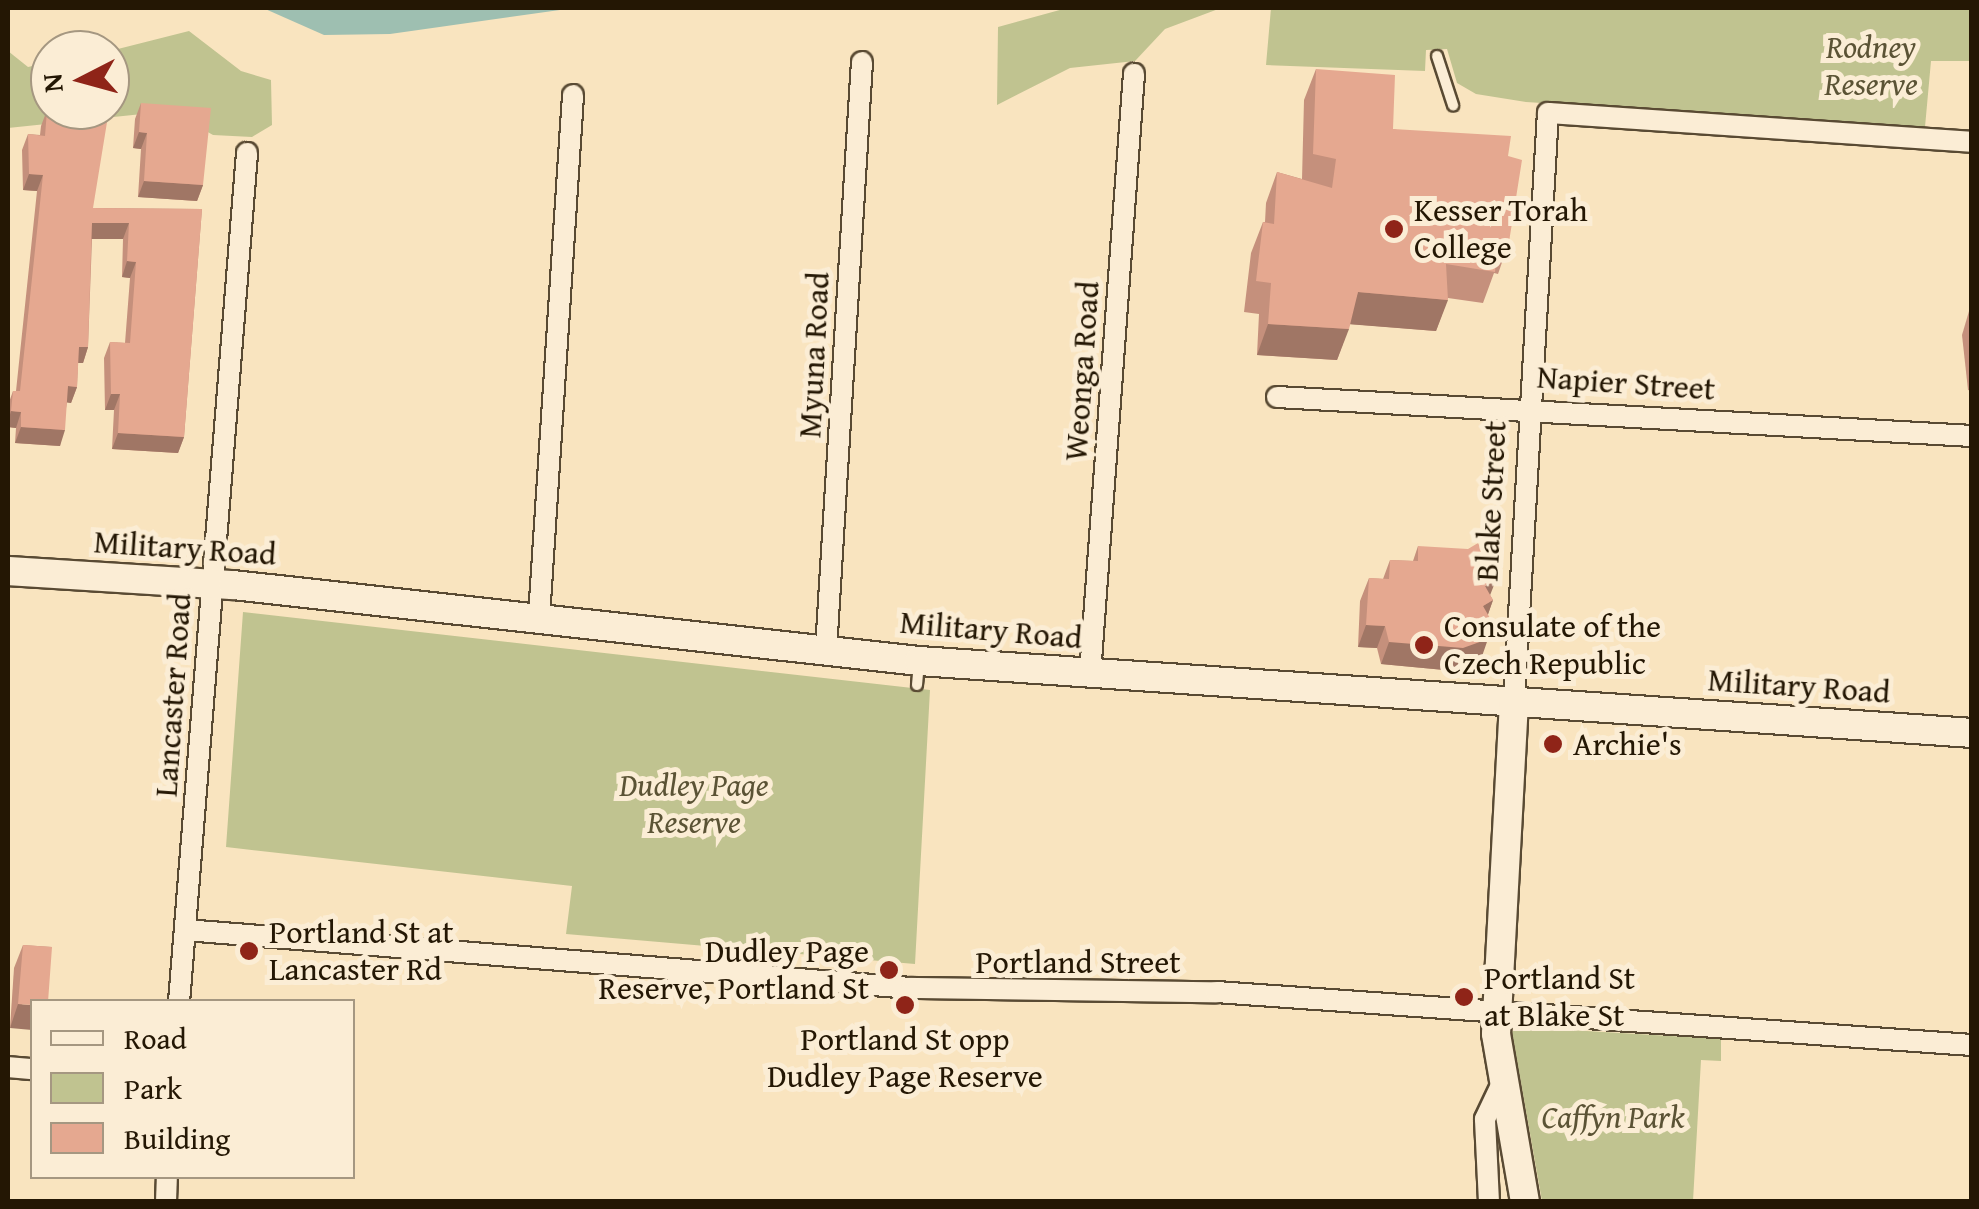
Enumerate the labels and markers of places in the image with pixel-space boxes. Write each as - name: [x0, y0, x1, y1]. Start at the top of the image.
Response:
- place label: Kesser Torah College: [1414, 192, 1588, 267]
- marker: Kesser Torah College: [1383, 218, 1405, 240]
- place label: Consulate of the Czech Republic: [1444, 608, 1661, 683]
- marker: Consulate of the Czech Republic: [1413, 634, 1435, 656]
- place label: Archie's: [1573, 725, 1682, 763]
- marker: Archie's: [1542, 733, 1564, 755]
- place label: Portland St at Lancaster Rd: [269, 914, 454, 989]
- place label: Dudley Page Reserve, Portland St: [599, 933, 869, 1008]
- marker: Portland St at Lancaster Rd: [238, 940, 260, 962]
- marker: Dudley Page Reserve, Portland St: [878, 959, 900, 981]
- place label: Portland St at Blake St: [1484, 960, 1635, 1035]
- marker: Portland St at Blake St: [1453, 986, 1475, 1008]
- marker: Portland St opp Dudley Page Reserve: [894, 994, 916, 1016]
- place label: Portland St opp Dudley Page Reserve: [767, 1021, 1043, 1096]

